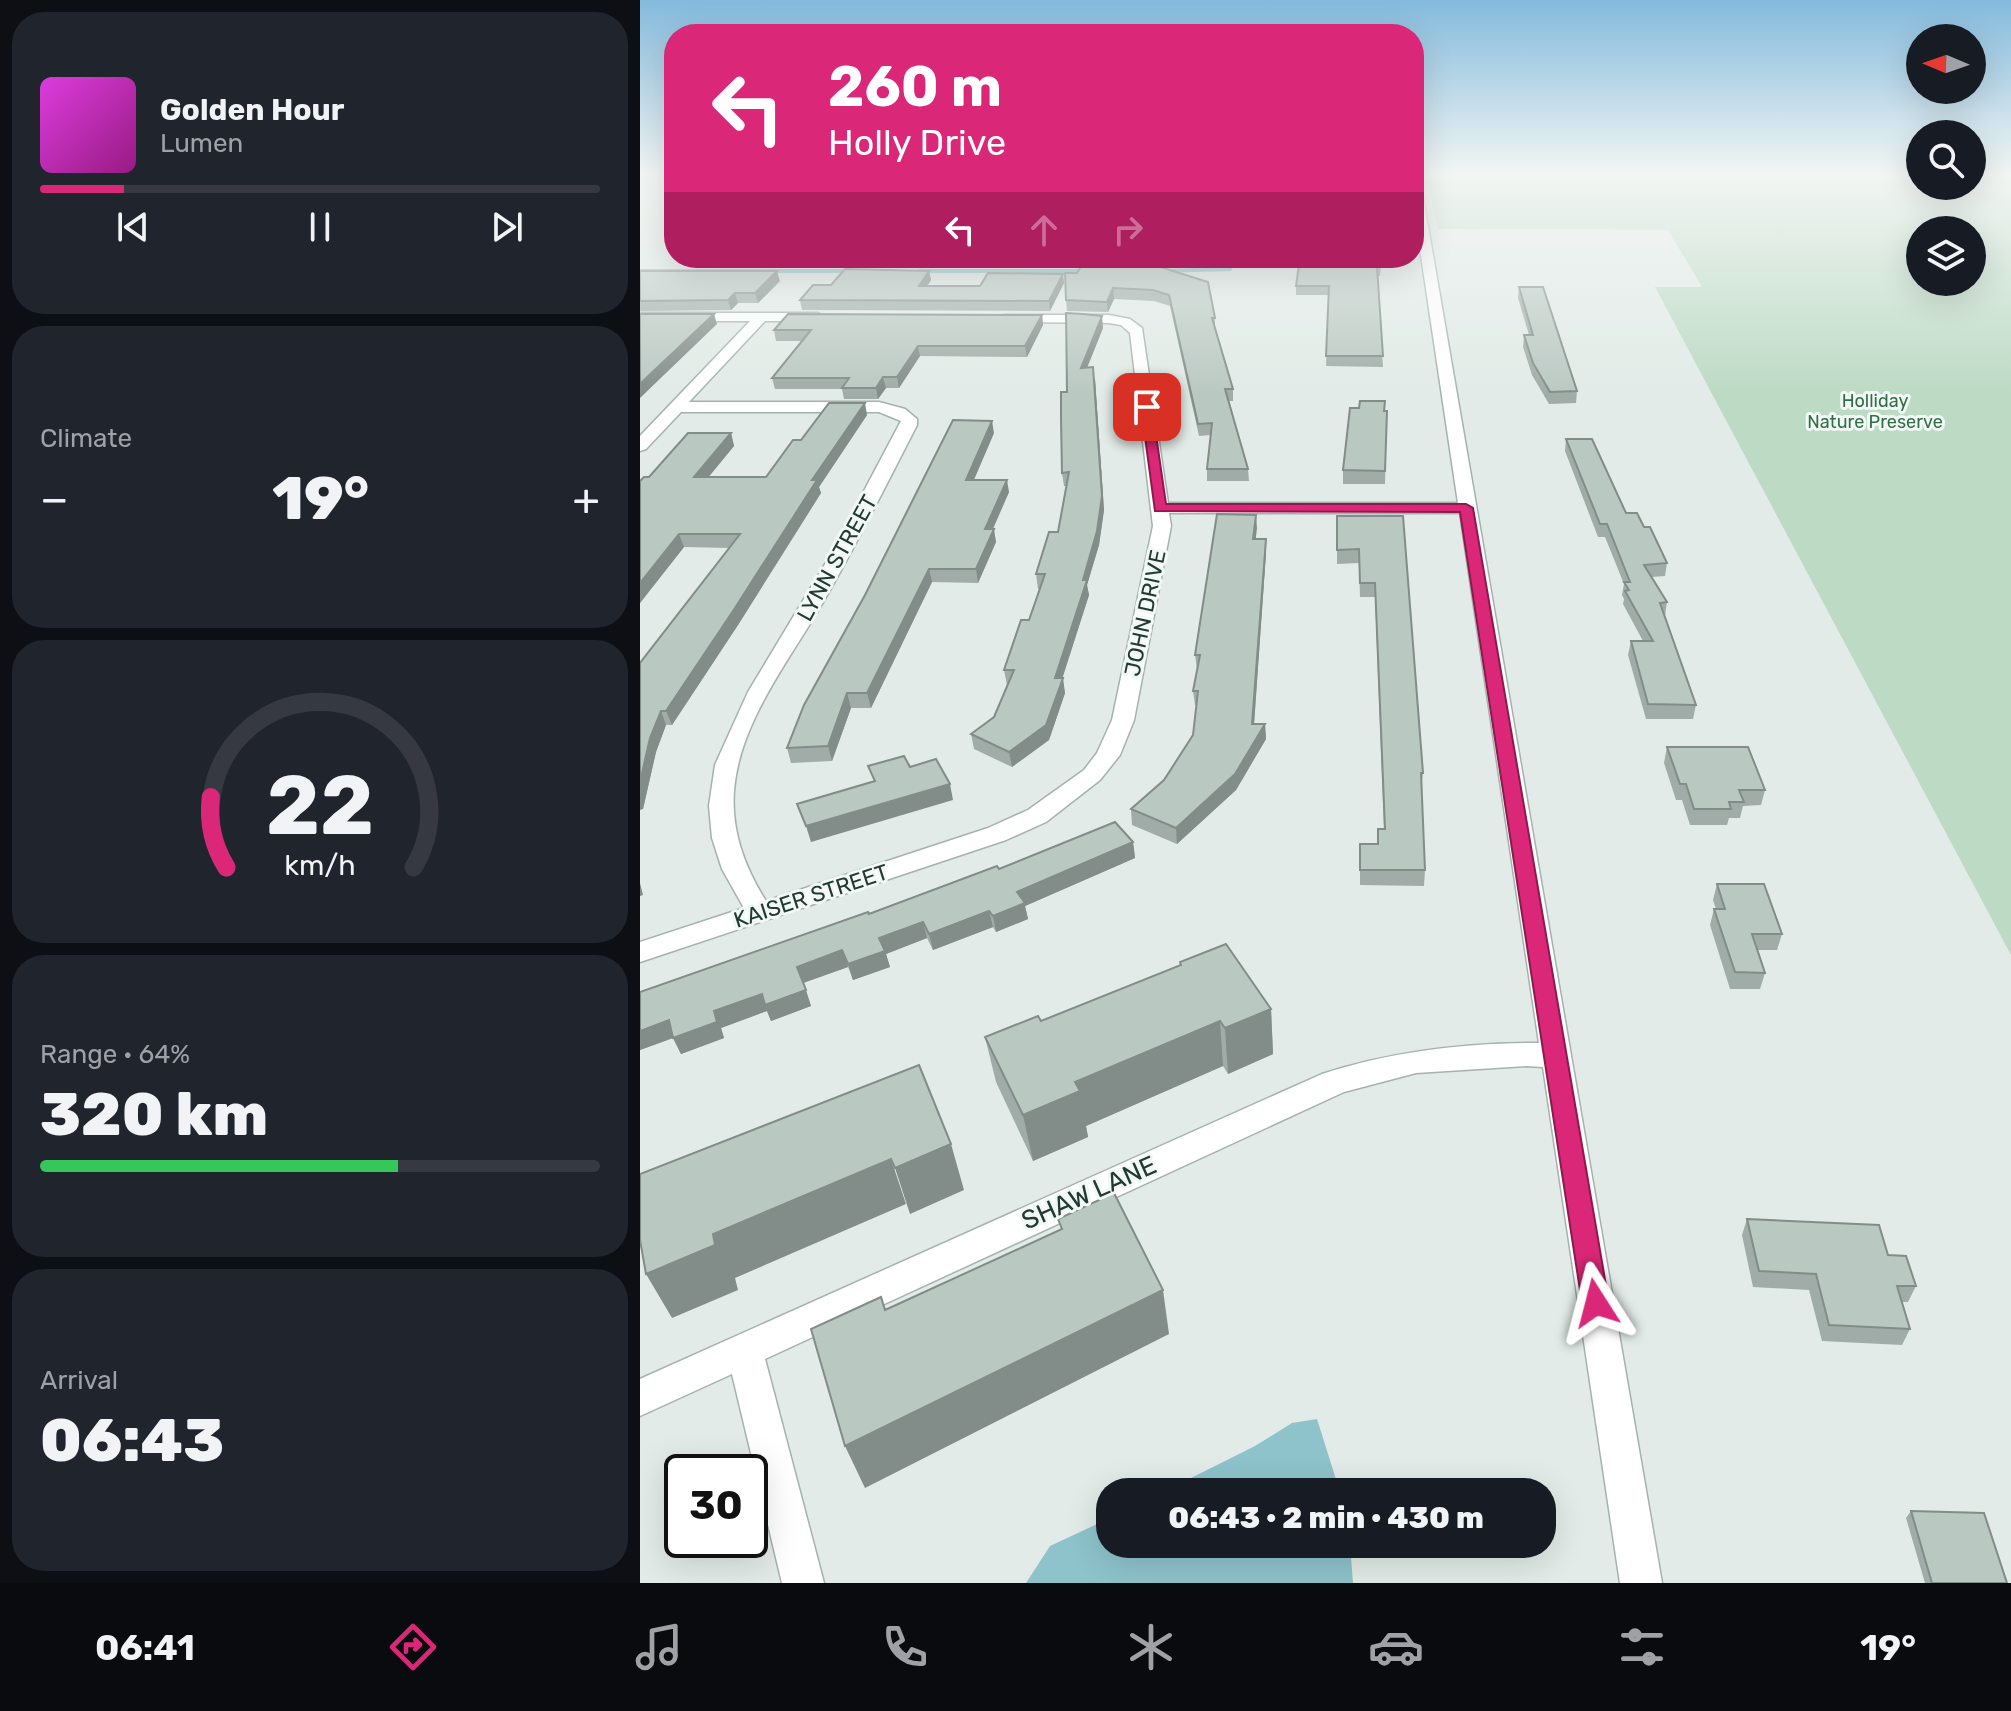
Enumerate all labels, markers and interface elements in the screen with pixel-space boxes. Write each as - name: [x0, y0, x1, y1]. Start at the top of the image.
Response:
- north arrow: [1906, 24, 1986, 104]
- map controls: [1906, 24, 1986, 296]
- text: 260 m: [828, 54, 1002, 120]
- icon: left: [696, 56, 800, 160]
- text: Golden Hour: [160, 92, 344, 128]
- button: search: [1906, 120, 1986, 200]
- text: Holly Drive: [828, 121, 1006, 164]
- text: Lumen: [160, 128, 243, 159]
- icon: previous: [111, 205, 155, 249]
- icon: pause: [298, 205, 342, 249]
- icon: next: [485, 205, 529, 249]
- icon: left: [938, 208, 982, 252]
- icon: ahead: [1022, 208, 1066, 252]
- icon: right: [1106, 208, 1150, 252]
- button: layers: [1906, 216, 1986, 296]
- pin: [1113, 373, 1181, 441]
- icon: arrive: [1125, 385, 1169, 429]
- park label: Holliday Nature Preserve: [1807, 390, 1943, 433]
- text: Climate: [40, 423, 132, 454]
- text: 19°: [272, 463, 369, 534]
- text: −: [40, 473, 69, 525]
- text: +: [573, 473, 600, 525]
- street label: LYNN STREET: [791, 490, 883, 626]
- street label: JOHN DRIVE: [1118, 547, 1172, 679]
- text: 22: [266, 755, 374, 854]
- text: km/h: [284, 848, 356, 882]
- street label: KAISER STREET: [730, 858, 892, 934]
- text: Range · 64%: [40, 1039, 190, 1070]
- text: 320 km: [40, 1079, 268, 1150]
- street label: SHAW LANE: [1017, 1150, 1161, 1236]
- position arrow: [1554, 1261, 1638, 1345]
- text: Arrival: [40, 1365, 118, 1396]
- text: 06:43: [40, 1405, 224, 1476]
- speed limit sign: 30: [664, 1454, 768, 1558]
- text: 06:43 · 2 min · 430 m: [1168, 1500, 1484, 1536]
- icon: directions: [385, 1619, 441, 1675]
- icon: music: [631, 1619, 687, 1675]
- icon: phone: [877, 1619, 933, 1675]
- icon: climate: [1123, 1619, 1179, 1675]
- icon: car: [1368, 1619, 1424, 1675]
- icon: filters: [1614, 1619, 1670, 1675]
- text: 06:41: [95, 1626, 195, 1669]
- text: 19°: [1860, 1626, 1916, 1669]

